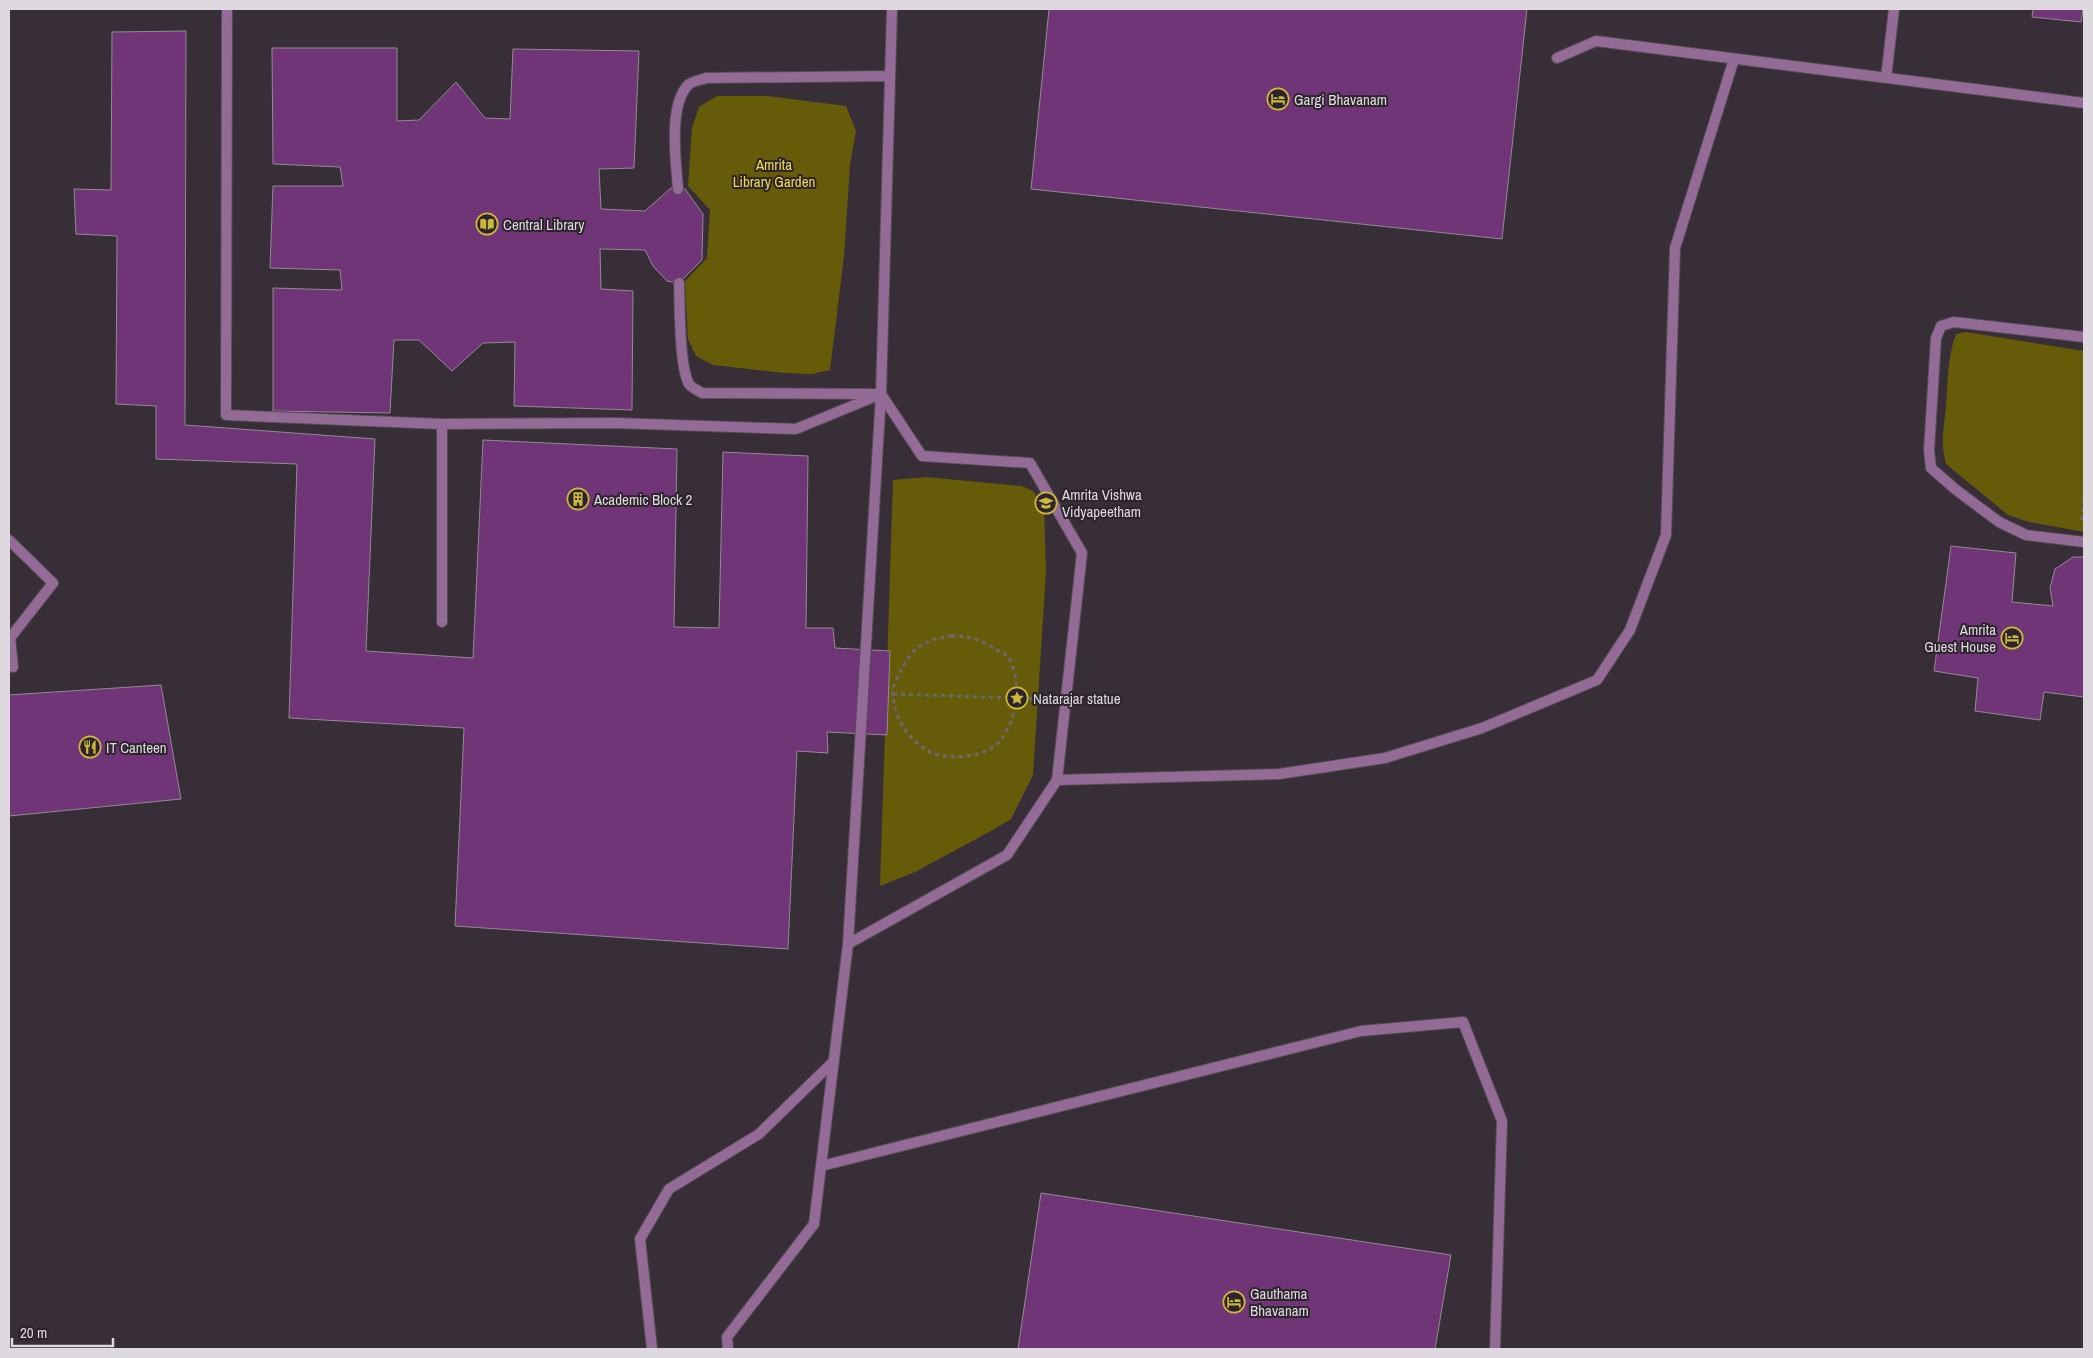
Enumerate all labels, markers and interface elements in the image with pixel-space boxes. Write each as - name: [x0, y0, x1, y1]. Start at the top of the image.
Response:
- hotel icon: Gargi Bhavanam: [1266, 87, 1290, 111]
- place label: Gargi Bhavanam: [1294, 89, 1387, 110]
- park label: Amrita Library Garden: [733, 154, 815, 192]
- library icon: Central Library: [475, 212, 499, 236]
- place label: Central Library: [503, 214, 585, 235]
- place label: Amrita Vishwa Vidyapeetham: [1061, 484, 1142, 522]
- building icon: Academic Block 2: [566, 487, 590, 511]
- place label: Academic Block 2: [593, 489, 693, 510]
- school or university icon: Amrita Vishwa Vidyapeetham: [1034, 491, 1058, 515]
- place label: Amrita Guest House: [1924, 619, 1996, 657]
- hotel icon: Amrita Guest House: [2000, 626, 2024, 650]
- place icon: Natarajar statue: [1005, 686, 1029, 710]
- place label: Natarajar statue: [1033, 688, 1121, 709]
- restaurant icon: IT Canteen: [78, 735, 102, 759]
- place label: IT Canteen: [106, 737, 167, 758]
- place label: Gauthama Bhavanam: [1250, 1283, 1309, 1321]
- hotel icon: Gauthama Bhavanam: [1222, 1290, 1246, 1314]
- scale bar: [12, 1316, 114, 1348]
- text: 20 m: [20, 1322, 47, 1343]

